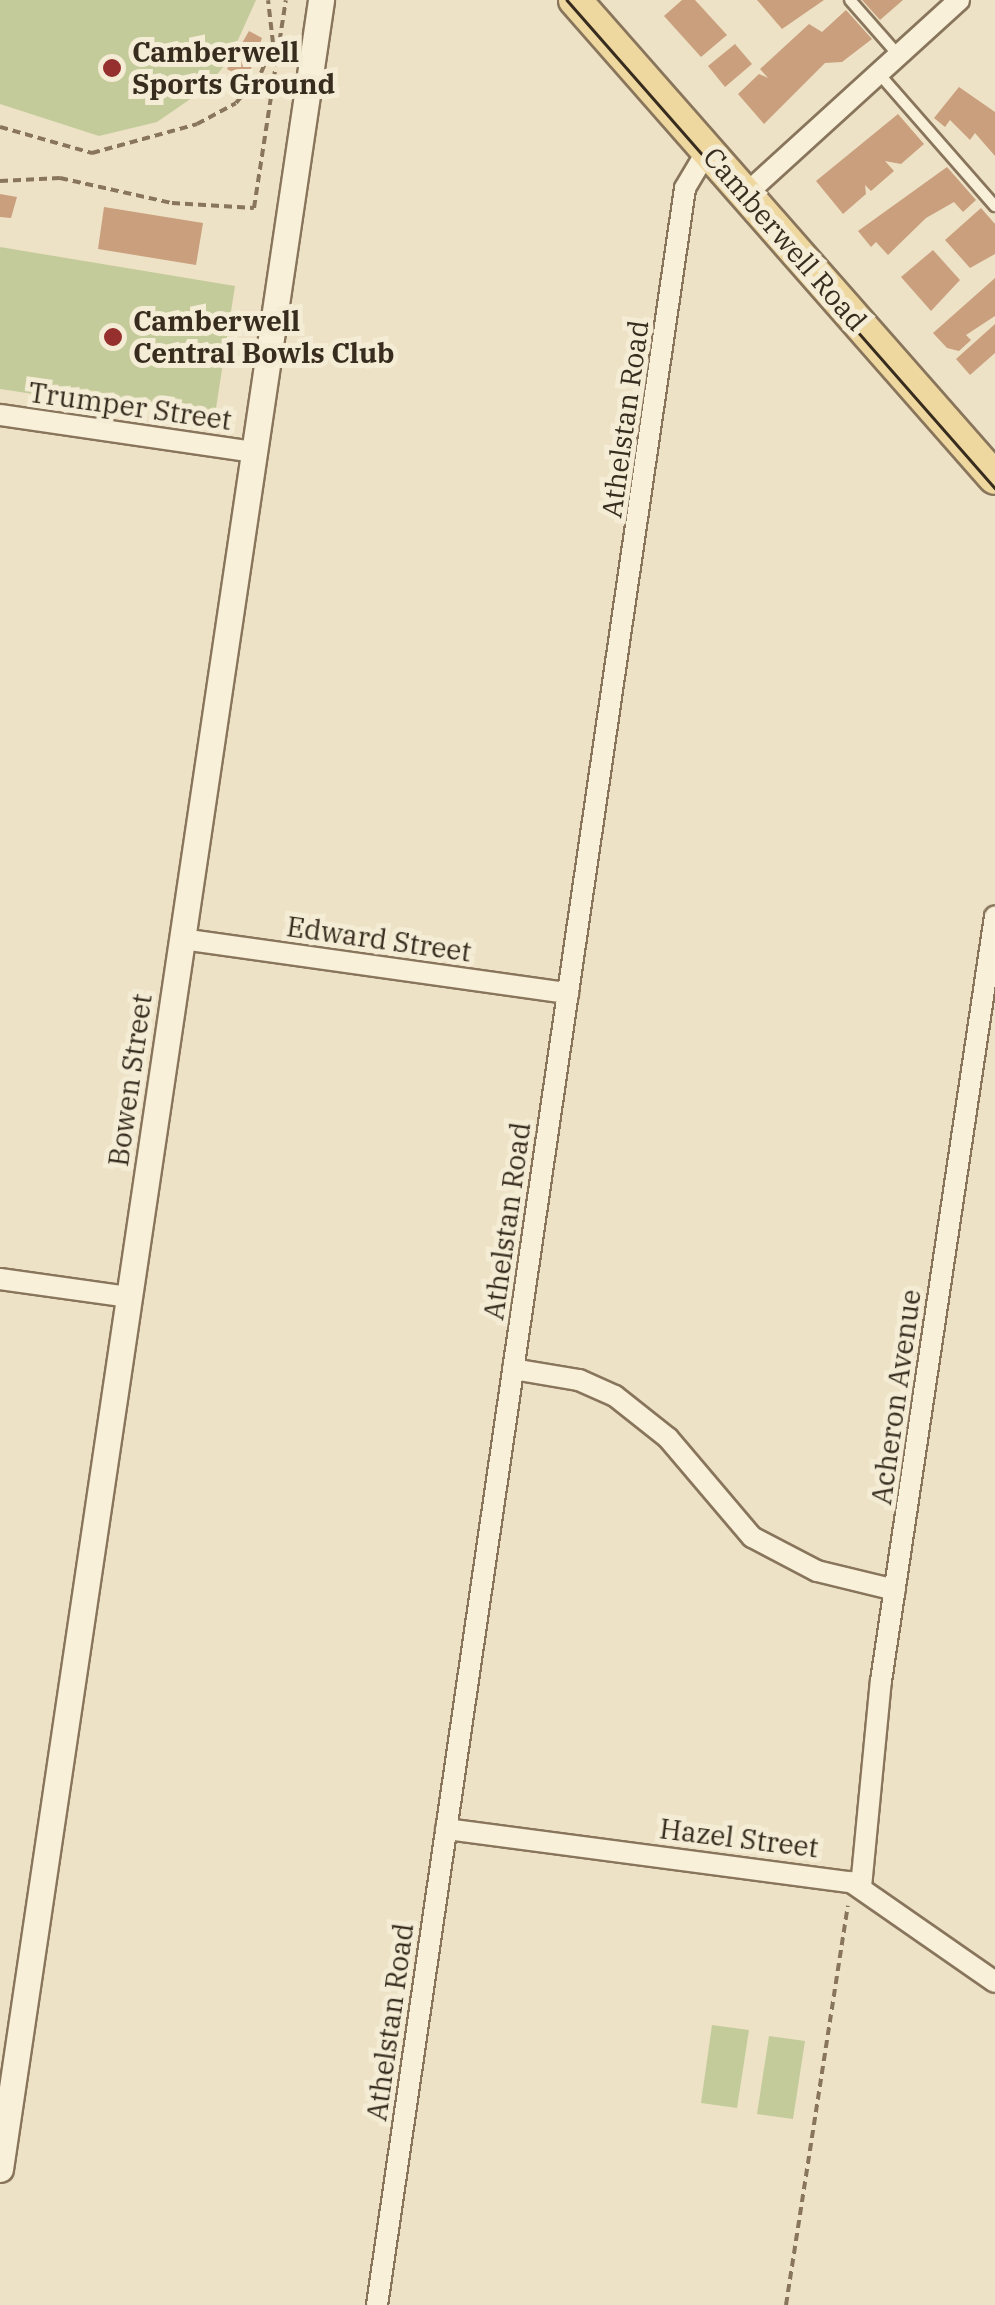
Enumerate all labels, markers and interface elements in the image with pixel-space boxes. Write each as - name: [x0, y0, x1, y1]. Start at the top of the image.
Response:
- place label: Camberwell Sports Ground: [132, 35, 335, 101]
- marker: Camberwell Sports Ground: [101, 57, 123, 79]
- street label: Camberwell Road: [696, 141, 874, 337]
- place label: Camberwell Central Bowls Club: [133, 304, 395, 370]
- street label: Athelstan Road: [594, 318, 656, 520]
- marker: Camberwell Central Bowls Club: [102, 326, 124, 348]
- street label: Trumper Street: [26, 375, 234, 437]
- street label: Edward Street: [285, 909, 473, 969]
- street label: Bowen Street: [101, 992, 159, 1168]
- street label: Athelstan Road: [476, 1120, 538, 1322]
- street label: Acheron Avenue: [864, 1287, 928, 1507]
- street label: Hazel Street: [658, 1812, 820, 1864]
- street label: Athelstan Road: [359, 1921, 421, 2123]

